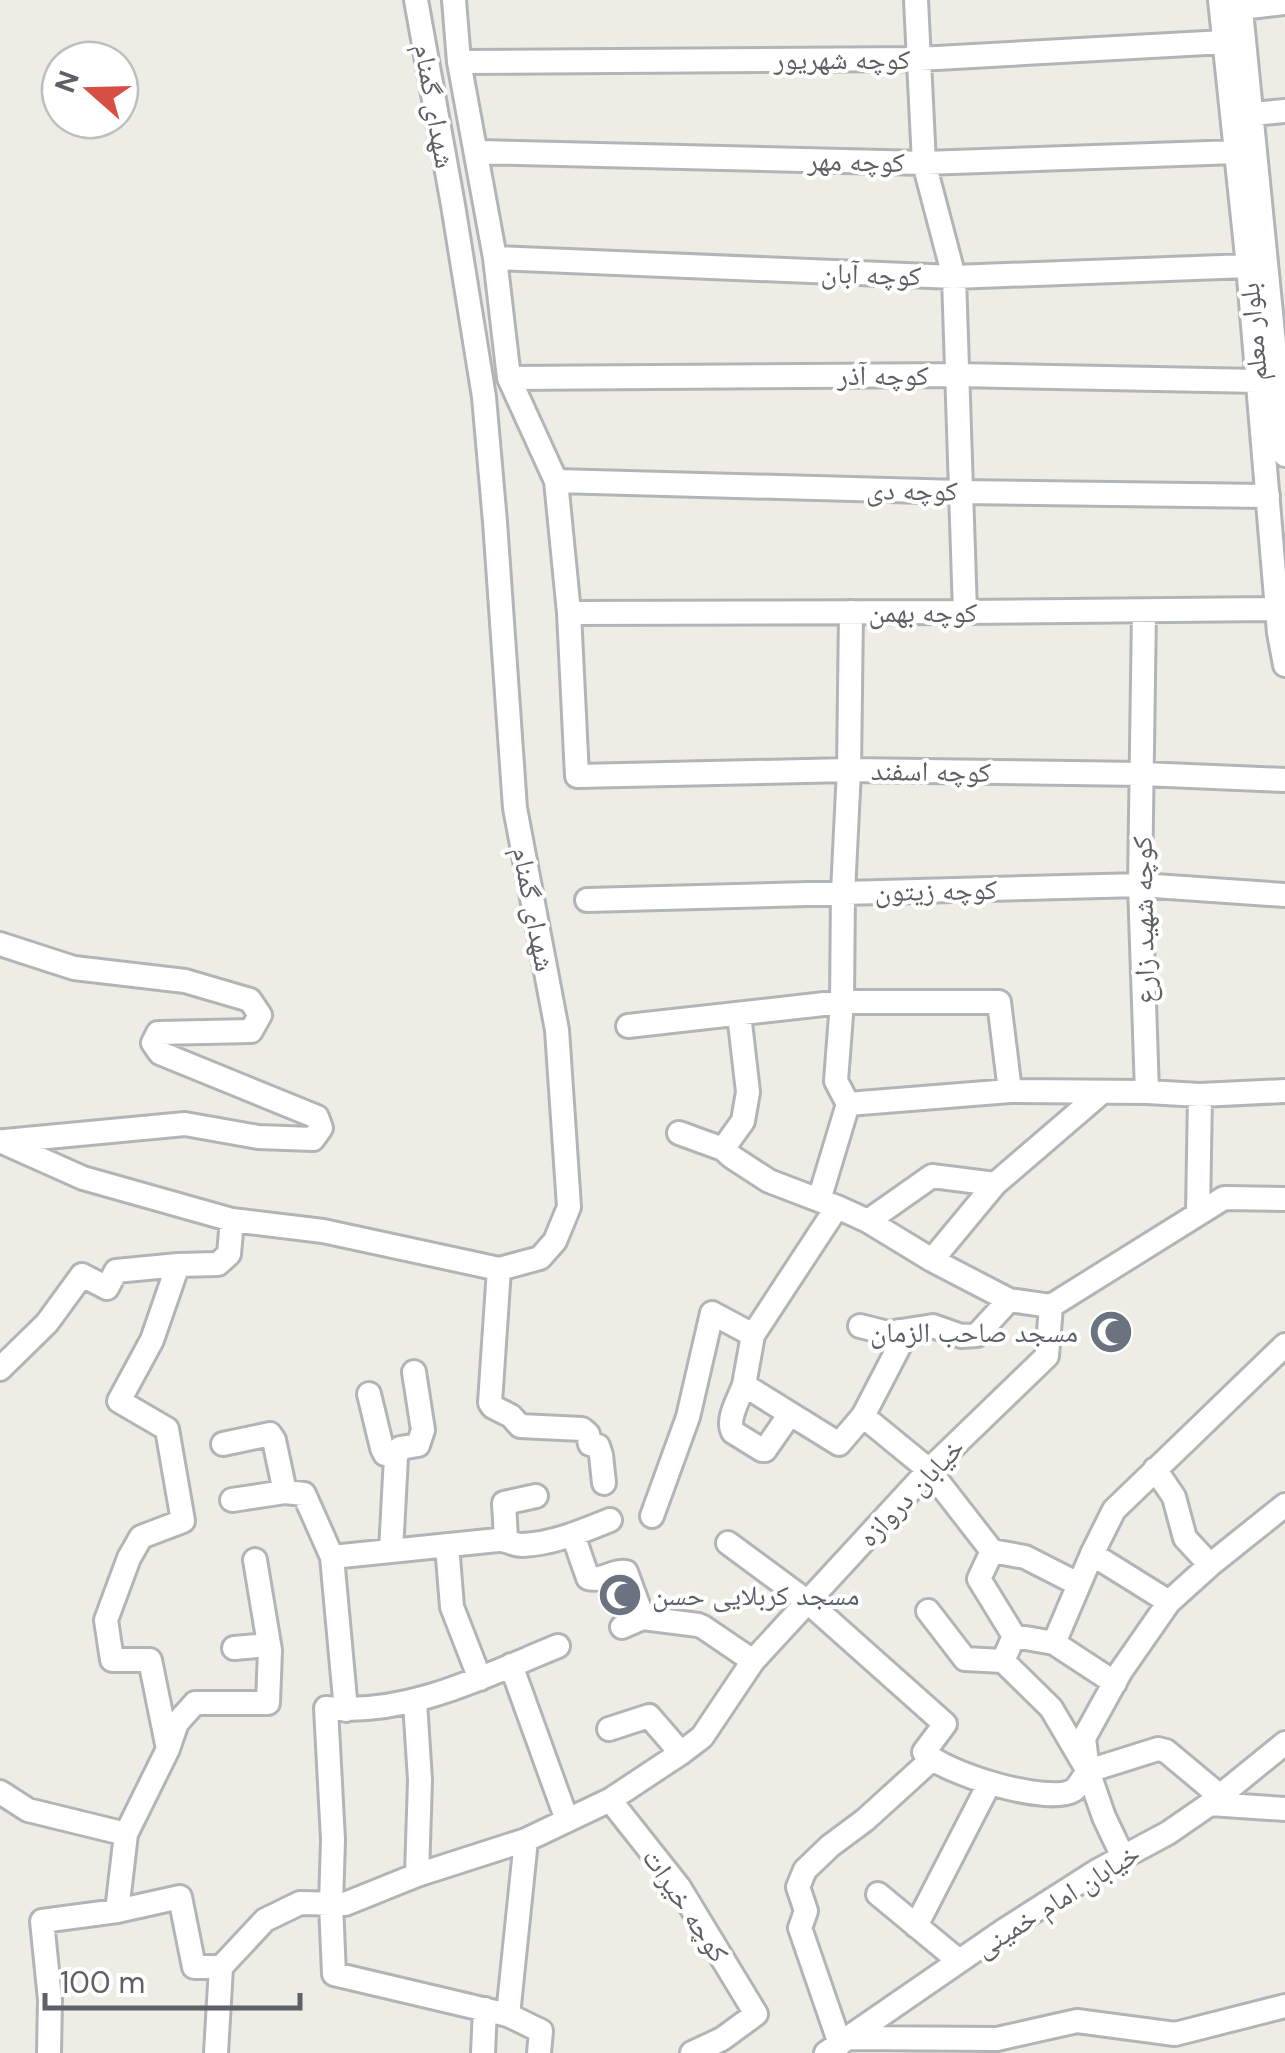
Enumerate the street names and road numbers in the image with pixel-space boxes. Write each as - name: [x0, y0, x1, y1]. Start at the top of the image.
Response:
- street label: شهدای گمنام: [405, 41, 464, 171]
- street label: کوچه شهریور: [773, 41, 911, 78]
- street label: کوچه مهر: [806, 142, 905, 181]
- street label: کوچه آبان: [820, 254, 922, 295]
- street label: بلوار معلم: [1231, 281, 1276, 383]
- street label: کوچه آذر: [836, 357, 929, 394]
- street label: کوچه دی: [866, 471, 958, 510]
- street label: کوچه بهمن: [869, 594, 978, 631]
- street label: کوچه اسفند: [871, 752, 992, 791]
- street label: کوچه شهید زارع: [1124, 835, 1163, 1004]
- street label: شهدای گمنام: [503, 844, 564, 974]
- street label: کوچه زیتون: [874, 871, 998, 910]
- street label: خیابان دروازه: [850, 1430, 973, 1555]
- street label: خیابان امام خمینی: [968, 1835, 1147, 1966]
- street label: کوچه خیرات: [634, 1841, 738, 1970]

